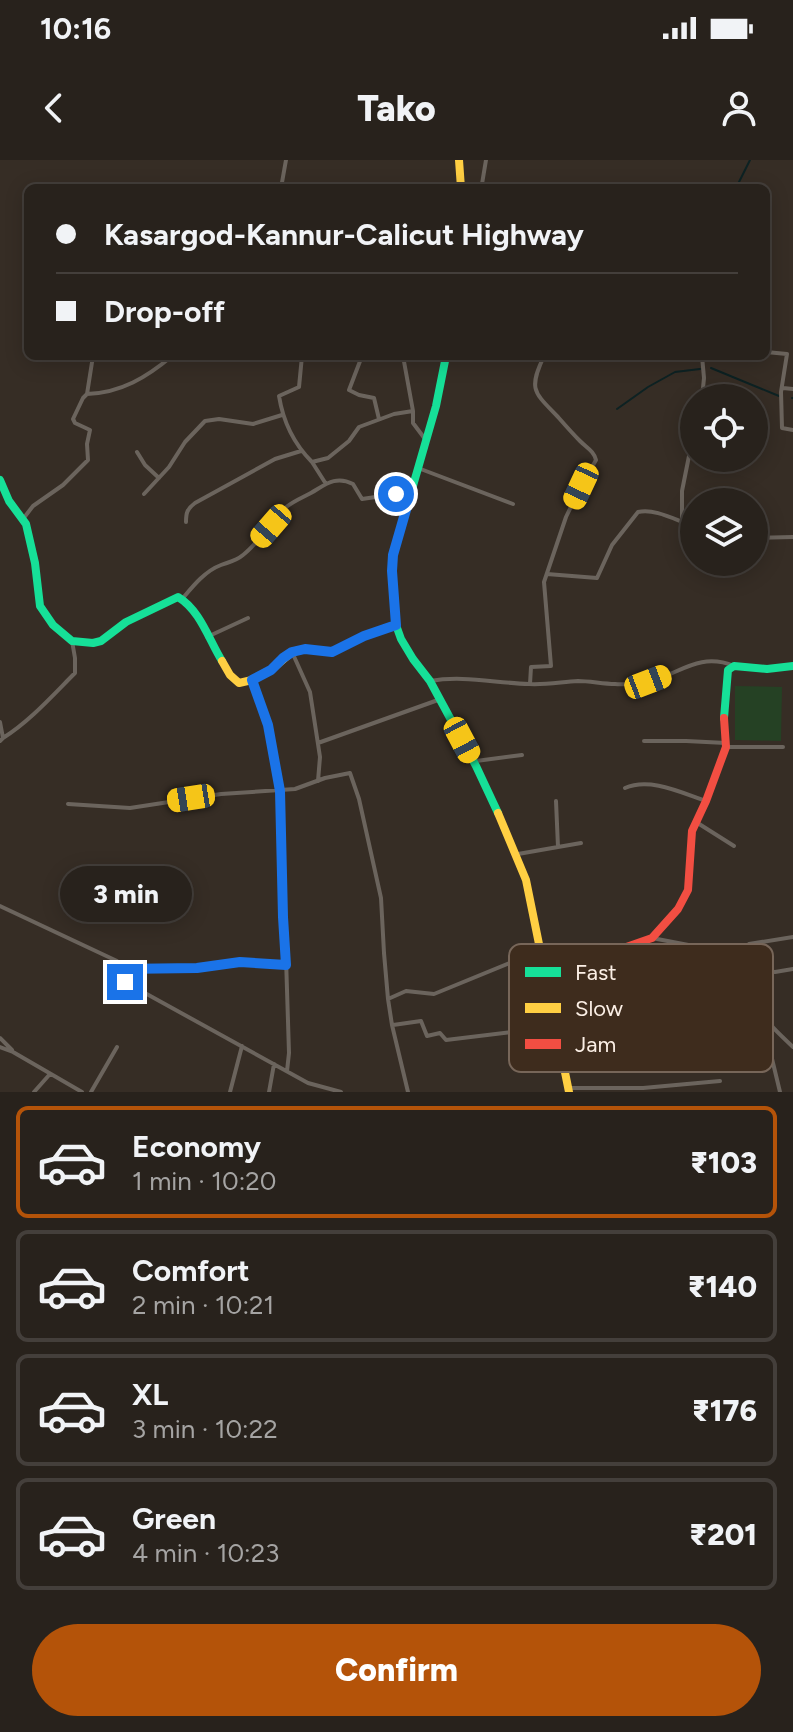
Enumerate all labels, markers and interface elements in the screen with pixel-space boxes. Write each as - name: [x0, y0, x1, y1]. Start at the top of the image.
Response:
- text: 10:16: [40, 10, 111, 47]
- icon: back: [32, 86, 76, 130]
- icon: person: [717, 86, 761, 130]
- text: Tako: [357, 87, 436, 130]
- text: Kasargod-Kannur-Calicut Highway: [104, 216, 584, 253]
- text: Drop-off: [104, 293, 225, 330]
- map controls: [680, 384, 768, 576]
- button: locate: [680, 384, 768, 472]
- car: [560, 459, 602, 513]
- route start: [378, 476, 414, 512]
- button: layers: [680, 488, 768, 576]
- car: [246, 500, 296, 552]
- car: [621, 662, 675, 702]
- car: [440, 713, 484, 767]
- car: [165, 782, 217, 814]
- callout: 3 min: [59, 866, 191, 922]
- text: 3 min: [93, 878, 159, 910]
- legend: [509, 944, 773, 1072]
- text: Fast: [575, 959, 617, 986]
- route end: [107, 964, 143, 1000]
- text: Slow: [575, 995, 624, 1022]
- text: Jam: [575, 1031, 616, 1058]
- icon: car: [36, 1126, 108, 1198]
- text: Economy: [132, 1128, 261, 1165]
- text: ₹103: [690, 1144, 757, 1181]
- text: 1 min · 10:20: [132, 1165, 276, 1197]
- icon: car: [36, 1250, 108, 1322]
- text: Comfort: [132, 1252, 250, 1289]
- text: ₹140: [688, 1268, 757, 1305]
- text: 2 min · 10:21: [132, 1289, 274, 1321]
- icon: car: [36, 1374, 108, 1446]
- text: XL: [132, 1376, 168, 1413]
- text: ₹176: [692, 1392, 757, 1429]
- text: 3 min · 10:22: [132, 1413, 278, 1445]
- icon: car: [36, 1498, 108, 1570]
- text: Green: [132, 1500, 216, 1537]
- text: ₹201: [689, 1516, 757, 1553]
- text: 4 min · 10:23: [132, 1537, 279, 1569]
- button: Confirm: [32, 1624, 761, 1716]

